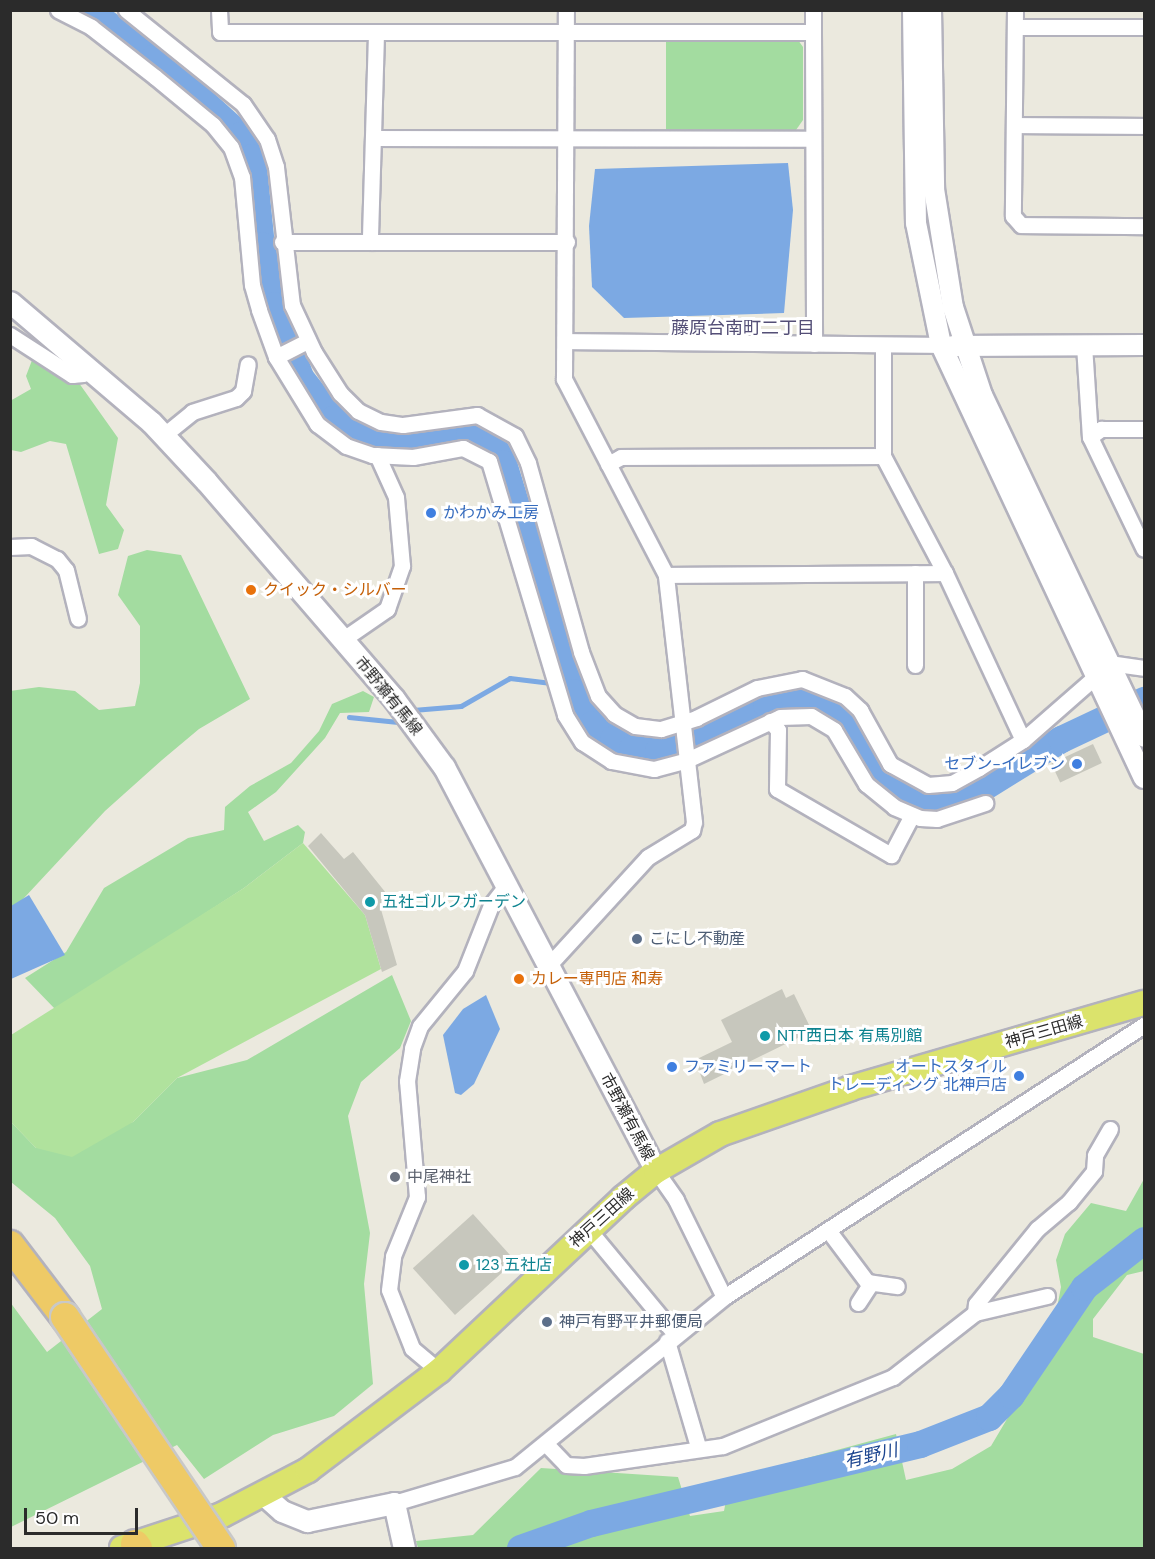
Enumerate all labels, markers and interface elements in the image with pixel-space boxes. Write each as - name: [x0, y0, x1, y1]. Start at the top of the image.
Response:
- district label: 藤原台南町二丁目: [671, 317, 815, 339]
- place label: かわかみ工房: [443, 503, 539, 523]
- marker: かわかみ工房: [424, 506, 438, 520]
- place label: クイック・シルバー: [263, 580, 407, 600]
- marker: クイック・シルバー: [244, 583, 258, 597]
- street label: 市野瀬有馬線: [350, 653, 426, 739]
- place label: セブン-イレブン: [944, 754, 1065, 774]
- marker: セブン-イレブン: [1070, 757, 1084, 771]
- place label: 五社ゴルフガーデン: [382, 892, 526, 912]
- marker: 五社ゴルフガーデン: [363, 895, 377, 909]
- place label: こにし不動産: [649, 929, 745, 949]
- marker: こにし不動産: [630, 932, 644, 946]
- place label: カレー専門店 和寿: [531, 969, 663, 989]
- marker: カレー専門店 和寿: [512, 972, 526, 986]
- street label: 神戸三田線: [1003, 1012, 1085, 1052]
- place label: NTT西日本 有馬別館: [777, 1026, 922, 1046]
- marker: NTT西日本 有馬別館: [758, 1029, 772, 1043]
- place label: ファミリーマート: [684, 1057, 812, 1077]
- place label: オートスタイル トレーディング 北神戸店: [827, 1057, 1007, 1095]
- marker: ファミリーマート: [665, 1060, 679, 1074]
- marker: オートスタイル トレーディング 北神戸店: [1012, 1069, 1026, 1083]
- street label: 市野瀬有馬線: [596, 1070, 658, 1164]
- place label: 中尾神社: [407, 1167, 471, 1187]
- marker: 中尾神社: [388, 1170, 402, 1184]
- street label: 神戸三田線: [566, 1184, 638, 1252]
- place label: 123 五社店: [476, 1255, 552, 1275]
- marker: 123 五社店: [457, 1258, 471, 1272]
- place label: 神戸有野平井郵便局: [559, 1312, 703, 1332]
- marker: 神戸有野平井郵便局: [540, 1315, 554, 1329]
- water label: 有野川: [842, 1439, 900, 1473]
- scale bar: [27, 1496, 141, 1534]
- text: 50 m: [35, 1506, 79, 1530]

